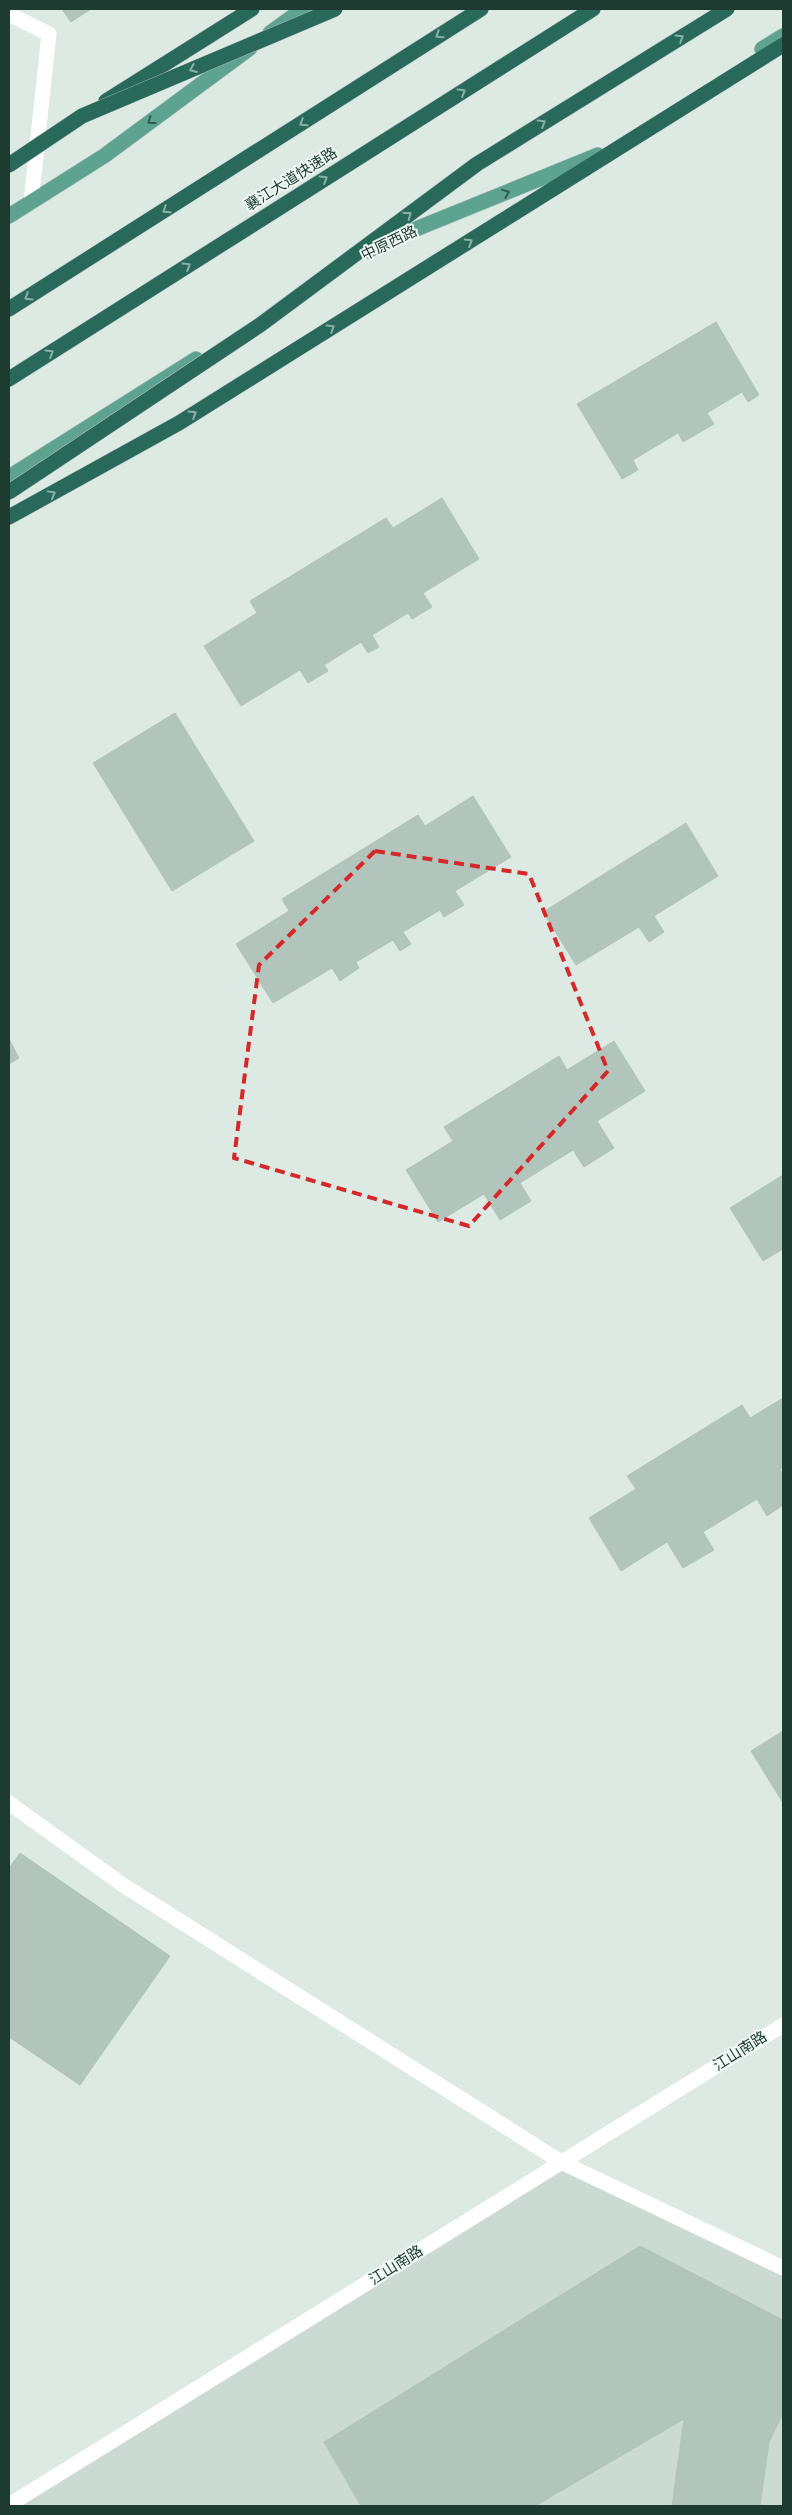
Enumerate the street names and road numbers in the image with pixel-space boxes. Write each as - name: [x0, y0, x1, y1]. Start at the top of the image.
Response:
- street label: 襄江大道快速路: [242, 144, 340, 214]
- street label: 中原西路: [358, 222, 420, 264]
- street label: 江山南路: [710, 2027, 770, 2075]
- street label: 江山南路: [366, 2241, 426, 2289]

